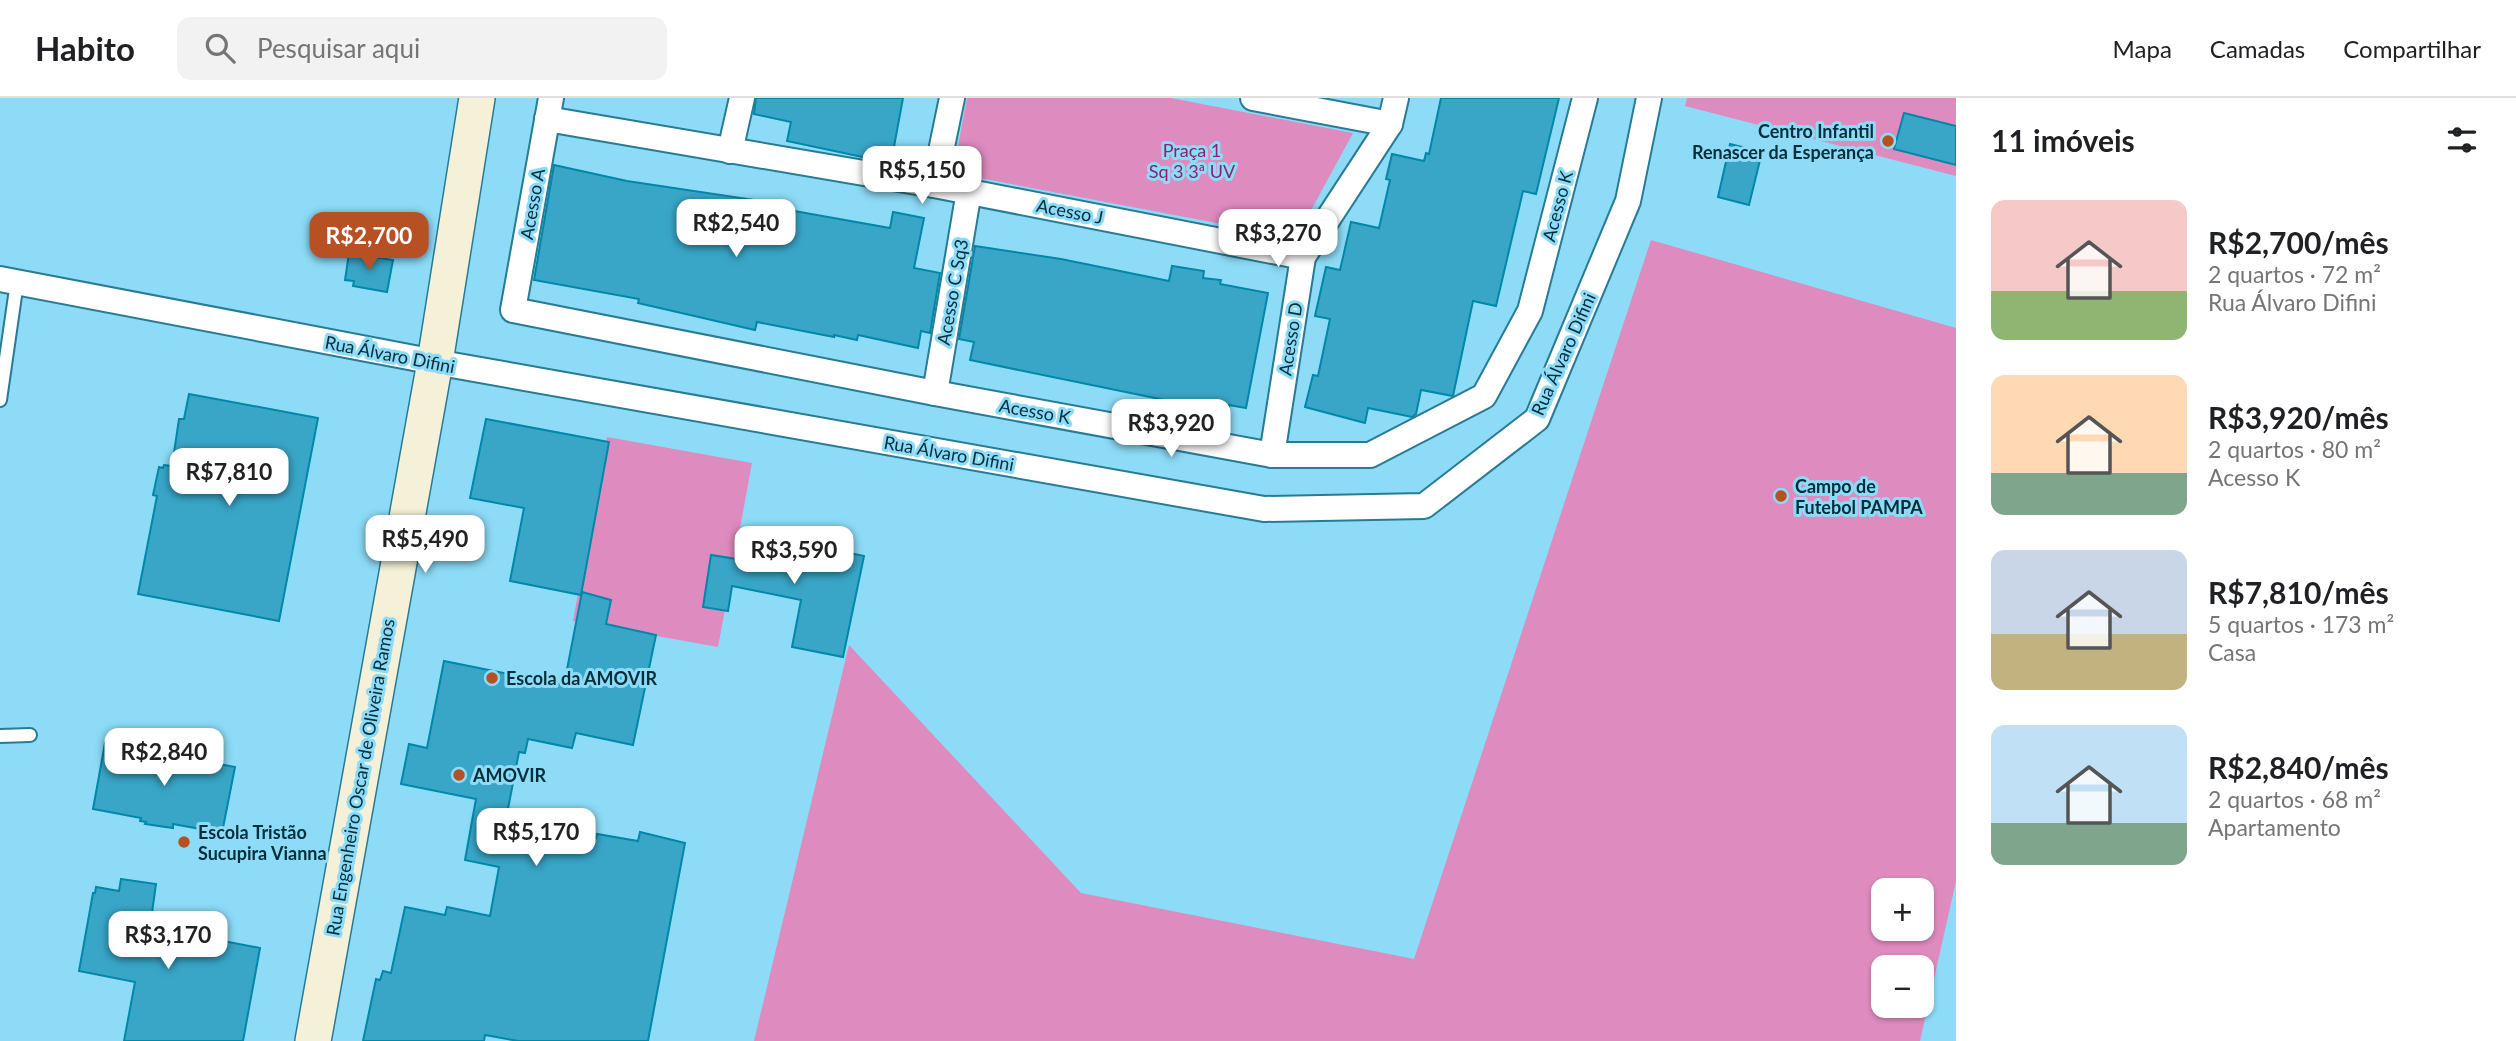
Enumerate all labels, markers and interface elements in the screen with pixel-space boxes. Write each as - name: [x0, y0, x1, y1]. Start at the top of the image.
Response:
- search box: [177, 17, 667, 80]
- text: Habito: [35, 28, 135, 68]
- icon: search: [201, 29, 239, 67]
- text: Pesquisar aqui: [257, 32, 420, 64]
- text: Mapa: [2113, 34, 2172, 63]
- text: Camadas: [2210, 34, 2305, 63]
- text: Compartilhar: [2343, 34, 2481, 63]
- place label: Centro Infantil Renascer da Esperança: [1692, 120, 1874, 163]
- icon: filters: [2443, 121, 2481, 159]
- text: 11 imóveis: [1991, 122, 2135, 158]
- marker: Centro Infantil Renascer da Esperança: [1880, 133, 1896, 149]
- park label: Praça 1 Sq 3 3ª UV: [1149, 139, 1236, 182]
- pin: R$5,150: [857, 146, 987, 206]
- text: R$5,150: [879, 155, 965, 183]
- street label: Acesso A: [515, 166, 549, 241]
- street label: Acesso K: [1537, 168, 1577, 244]
- street label: Acesso J: [1035, 194, 1105, 228]
- pin: R$2,540: [671, 200, 801, 259]
- text: R$2,540: [693, 208, 779, 236]
- pin: R$3,270: [1213, 209, 1343, 269]
- pin: R$2,700: [304, 212, 434, 272]
- text: R$3,270: [1235, 218, 1321, 246]
- text: R$2,700: [326, 221, 412, 249]
- text: R$2,700/mês: [2208, 224, 2389, 260]
- icon: home: [2047, 228, 2131, 312]
- street label: Acesso C Sq3: [932, 237, 972, 347]
- text: 2 quartos · 72 m²: [2208, 260, 2381, 288]
- text: Rua Álvaro Difini: [2208, 288, 2376, 316]
- street label: Rua Álvaro Difini: [1526, 289, 1600, 419]
- street label: Acesso D: [1273, 301, 1307, 377]
- street label: Rua Álvaro Difini: [323, 331, 457, 377]
- street label: Acesso K: [998, 394, 1073, 428]
- text: R$3,920/mês: [2208, 399, 2389, 435]
- pin: R$3,920: [1106, 400, 1236, 459]
- icon: home: [2047, 403, 2131, 487]
- text: R$3,920: [1128, 408, 1214, 436]
- street label: Rua Álvaro Difini: [882, 431, 1016, 475]
- text: 2 quartos · 80 m²: [2208, 435, 2381, 463]
- pin: R$7,810: [164, 448, 294, 508]
- text: R$7,810: [186, 457, 272, 485]
- text: Acesso K: [2208, 463, 2300, 491]
- place label: Campo de Futebol PAMPA: [1795, 475, 1923, 518]
- marker: Campo de Futebol PAMPA: [1773, 488, 1789, 504]
- pin: R$5,490: [360, 516, 490, 575]
- text: R$5,490: [382, 524, 468, 552]
- pin: R$3,590: [729, 526, 859, 586]
- text: R$3,590: [751, 535, 837, 563]
- text: R$7,810/mês: [2208, 574, 2389, 610]
- icon: home: [2047, 578, 2131, 662]
- text: 5 quartos · 173 m²: [2208, 610, 2394, 638]
- street label: Rua Engenheiro Oscar de Oliveira Ramos: [321, 617, 399, 937]
- text: Casa: [2208, 638, 2256, 666]
- place label: Escola da AMOVIR: [506, 667, 658, 689]
- marker: Escola da AMOVIR: [484, 670, 500, 686]
- pin: R$2,840: [99, 728, 229, 788]
- text: R$2,840: [121, 737, 207, 765]
- text: R$2,840/mês: [2208, 749, 2389, 785]
- icon: home: [2047, 753, 2131, 837]
- place label: AMOVIR: [472, 764, 546, 786]
- marker: AMOVIR: [451, 767, 467, 783]
- text: 2 quartos · 68 m²: [2208, 785, 2381, 813]
- pin: R$5,170: [471, 808, 601, 868]
- text: Apartamento: [2208, 813, 2341, 841]
- text: R$5,170: [493, 817, 579, 845]
- place label: Escola Tristão Sucupira Vianna: [198, 821, 327, 864]
- marker: Escola Tristão Sucupira Vianna: [176, 834, 192, 850]
- map controls: [1871, 878, 1934, 1018]
- button: +: [1871, 878, 1934, 941]
- pin: R$3,170: [103, 912, 233, 971]
- text: R$3,170: [125, 920, 211, 948]
- button: −: [1871, 955, 1934, 1018]

